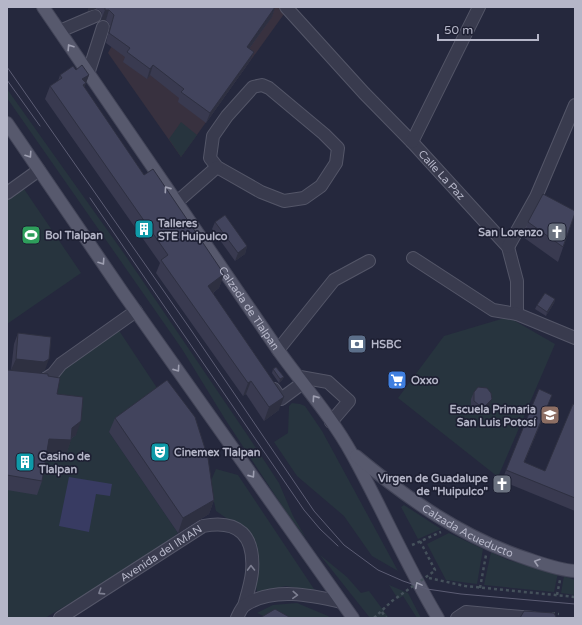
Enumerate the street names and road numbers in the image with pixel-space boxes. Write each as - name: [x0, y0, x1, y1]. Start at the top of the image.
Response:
- street label: Calle La Paz: [416, 148, 468, 203]
- street label: Calzada de Tlalpan: [216, 264, 282, 353]
- street label: Calzada Acueducto: [419, 502, 515, 560]
- street label: Avenida del IMAN: [118, 522, 205, 585]

